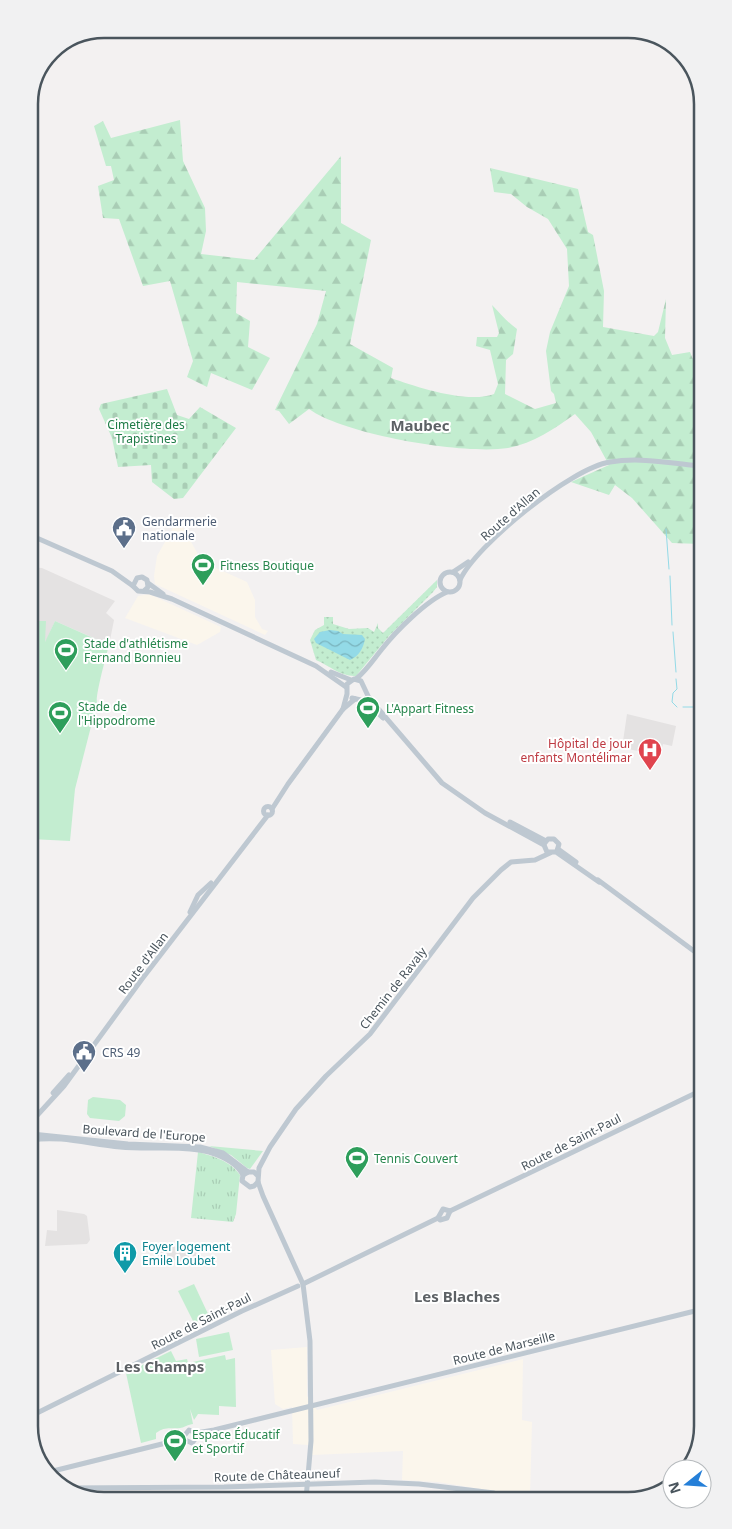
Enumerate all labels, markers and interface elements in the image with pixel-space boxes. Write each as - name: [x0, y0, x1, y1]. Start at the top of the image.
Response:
- district label: Maubec: [390, 415, 450, 435]
- park label: Cimetière des Trapistines: [107, 416, 185, 447]
- street label: Route d'Allan: [477, 483, 543, 545]
- place label: Gendarmerie nationale: [142, 513, 217, 544]
- public building icon: Gendarmerie nationale: [111, 515, 137, 549]
- sports icon: Fitness Boutique: [190, 552, 216, 586]
- place label: Fitness Boutique: [220, 557, 314, 574]
- place label: Stade d'athlétisme Fernand Bonnieu: [84, 635, 188, 666]
- sports icon: Stade d'athlétisme Fernand Bonnieu: [53, 637, 79, 671]
- sports icon: L'Appart Fitness: [355, 695, 381, 729]
- place label: Stade de l'Hippodrome: [78, 698, 155, 729]
- sports icon: Stade de l'Hippodrome: [47, 700, 73, 734]
- place label: L'Appart Fitness: [386, 700, 474, 717]
- place label: Hôpital de jour enfants Montélimar: [521, 735, 632, 766]
- hospital icon: Hôpital de jour enfants Montélimar: [637, 737, 663, 771]
- street label: Route d'Allan: [114, 928, 172, 998]
- street label: Chemin de Ravaly: [355, 943, 431, 1033]
- public building icon: CRS 49: [71, 1039, 97, 1073]
- place label: CRS 49: [102, 1044, 141, 1061]
- street label: Route de Saint-Paul: [518, 1109, 624, 1175]
- street label: Boulevard de l'Europe: [82, 1120, 206, 1146]
- sports icon: Tennis Couvert: [344, 1145, 370, 1179]
- place label: Tennis Couvert: [374, 1150, 458, 1167]
- place label: Foyer logement Emile Loubet: [142, 1238, 231, 1269]
- building icon: Foyer logement Emile Loubet: [112, 1240, 138, 1274]
- district label: Les Blaches: [414, 1286, 500, 1306]
- street label: Route de Saint-Paul: [148, 1288, 254, 1354]
- street label: Route de Marseille: [451, 1327, 557, 1369]
- district label: Les Champs: [116, 1356, 204, 1376]
- place label: Espace Éducatif et Sportif: [192, 1426, 281, 1457]
- sports icon: Espace Éducatif et Sportif: [162, 1428, 188, 1462]
- north arrow: [662, 1459, 712, 1509]
- street label: Route de Châteauneuf: [214, 1464, 341, 1486]
- text: N: [663, 1480, 685, 1496]

